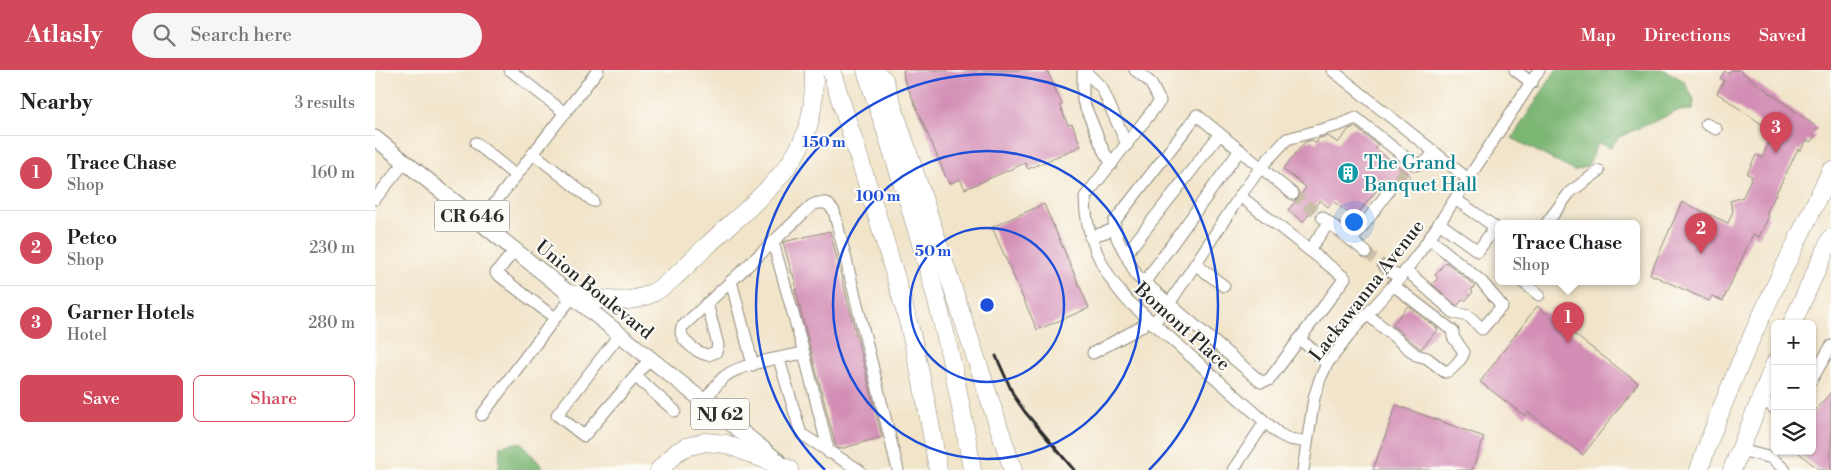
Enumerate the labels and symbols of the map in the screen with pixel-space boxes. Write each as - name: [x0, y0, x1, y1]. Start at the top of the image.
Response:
- pin: 3: [1760, 112, 1792, 153]
- text: 150 m: [802, 133, 846, 152]
- place label: The Grand Banquet Hall: [1363, 151, 1478, 197]
- building icon: The Grand Banquet Hall: [1336, 161, 1360, 185]
- text: 100 m: [856, 187, 901, 206]
- road number: CR 646: [434, 200, 509, 232]
- your location: [1341, 209, 1367, 235]
- pin: 2: [1685, 213, 1717, 254]
- street label: Lackawanna Avenue: [1304, 215, 1430, 366]
- street label: Union Boulevard: [531, 235, 658, 345]
- text: 50 m: [915, 242, 951, 261]
- street label: Bomont Place: [1129, 277, 1235, 376]
- centre of rings: [978, 296, 996, 314]
- pin: 1: [1552, 302, 1584, 343]
- road number: NJ 62: [691, 398, 749, 429]

